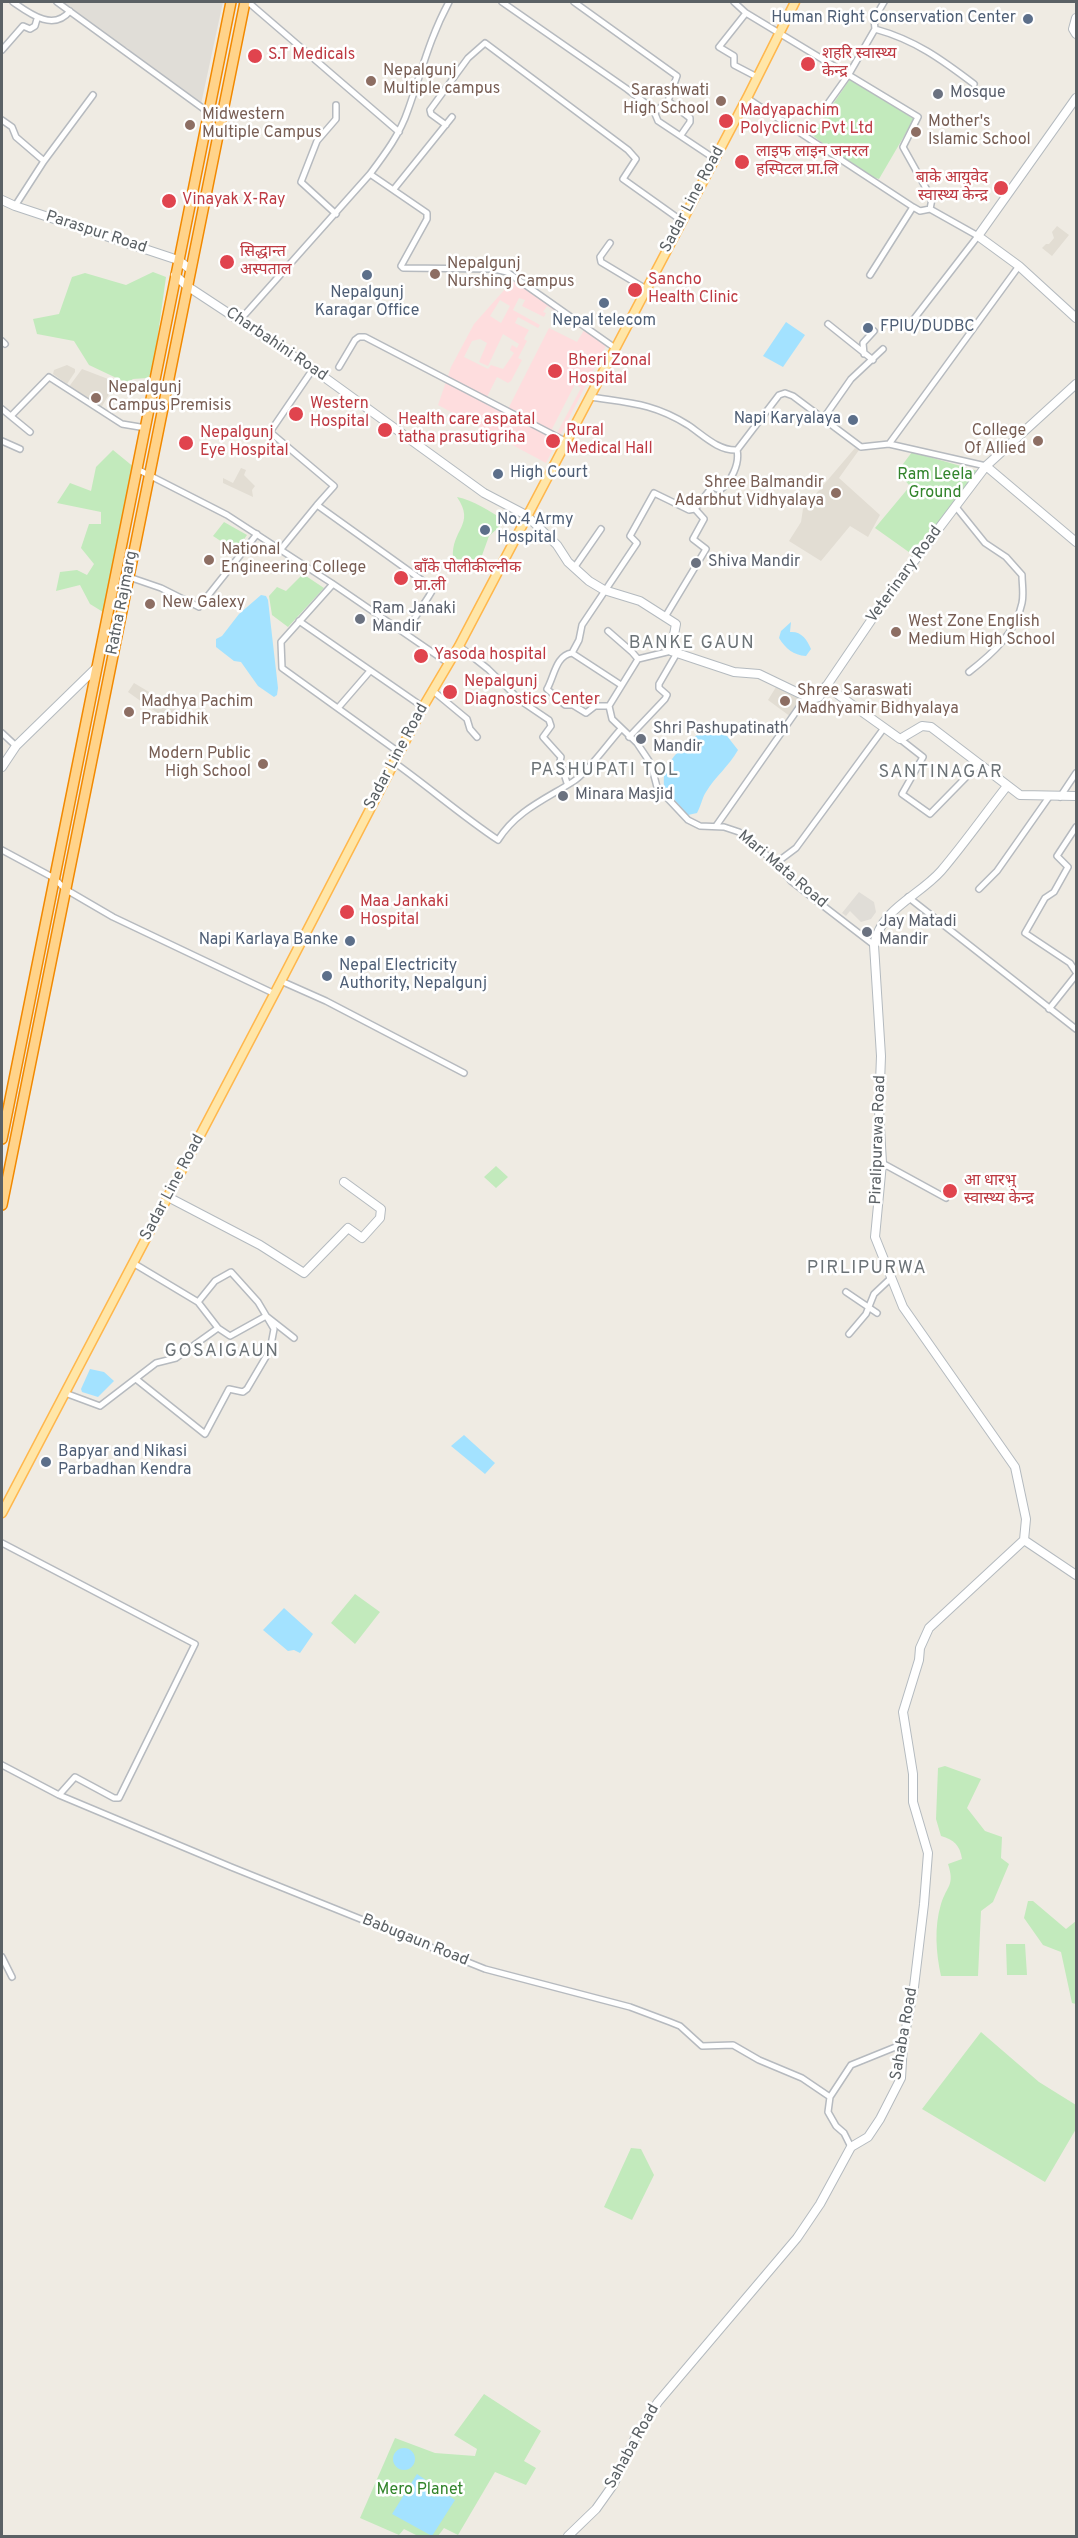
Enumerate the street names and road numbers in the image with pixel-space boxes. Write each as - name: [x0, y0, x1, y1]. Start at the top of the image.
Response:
- street label: Sadar Line Road: [657, 144, 729, 256]
- street label: Paraspur Road: [43, 208, 149, 258]
- street label: Charbahini Road: [221, 304, 331, 386]
- street label: Veterinary Road: [863, 523, 947, 627]
- street label: Ratna Rajmarg: [103, 549, 143, 657]
- street label: Sadar Line Road: [361, 701, 433, 813]
- street label: Mari Mata Road: [733, 827, 831, 913]
- street label: Piralipurawa Road: [867, 1075, 891, 1205]
- street label: Sadar Line Road: [137, 1132, 209, 1244]
- street label: Babugaun Road: [359, 1911, 471, 1971]
- street label: Sahaba Road: [887, 1986, 923, 2082]
- street label: Sahaba Road: [602, 2401, 664, 2493]

